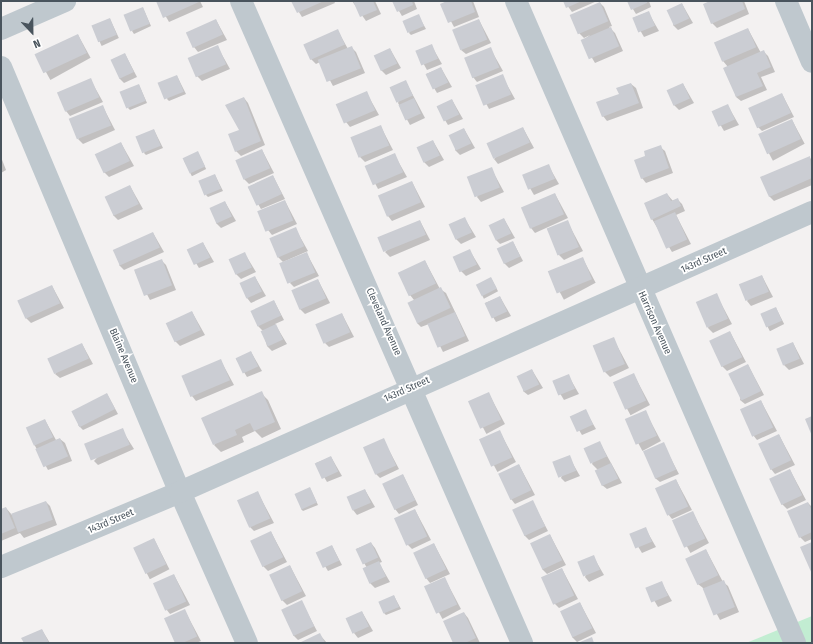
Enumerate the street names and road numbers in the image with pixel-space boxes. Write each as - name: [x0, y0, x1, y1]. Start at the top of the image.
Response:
- street label: 143rd Street: [679, 246, 729, 276]
- street label: Cleveland Avenue: [363, 287, 403, 357]
- street label: Harrison Avenue: [635, 290, 673, 356]
- street label: Blaine Avenue: [106, 327, 140, 385]
- street label: 143rd Street: [382, 375, 432, 405]
- street label: 143rd Street: [86, 507, 136, 537]

